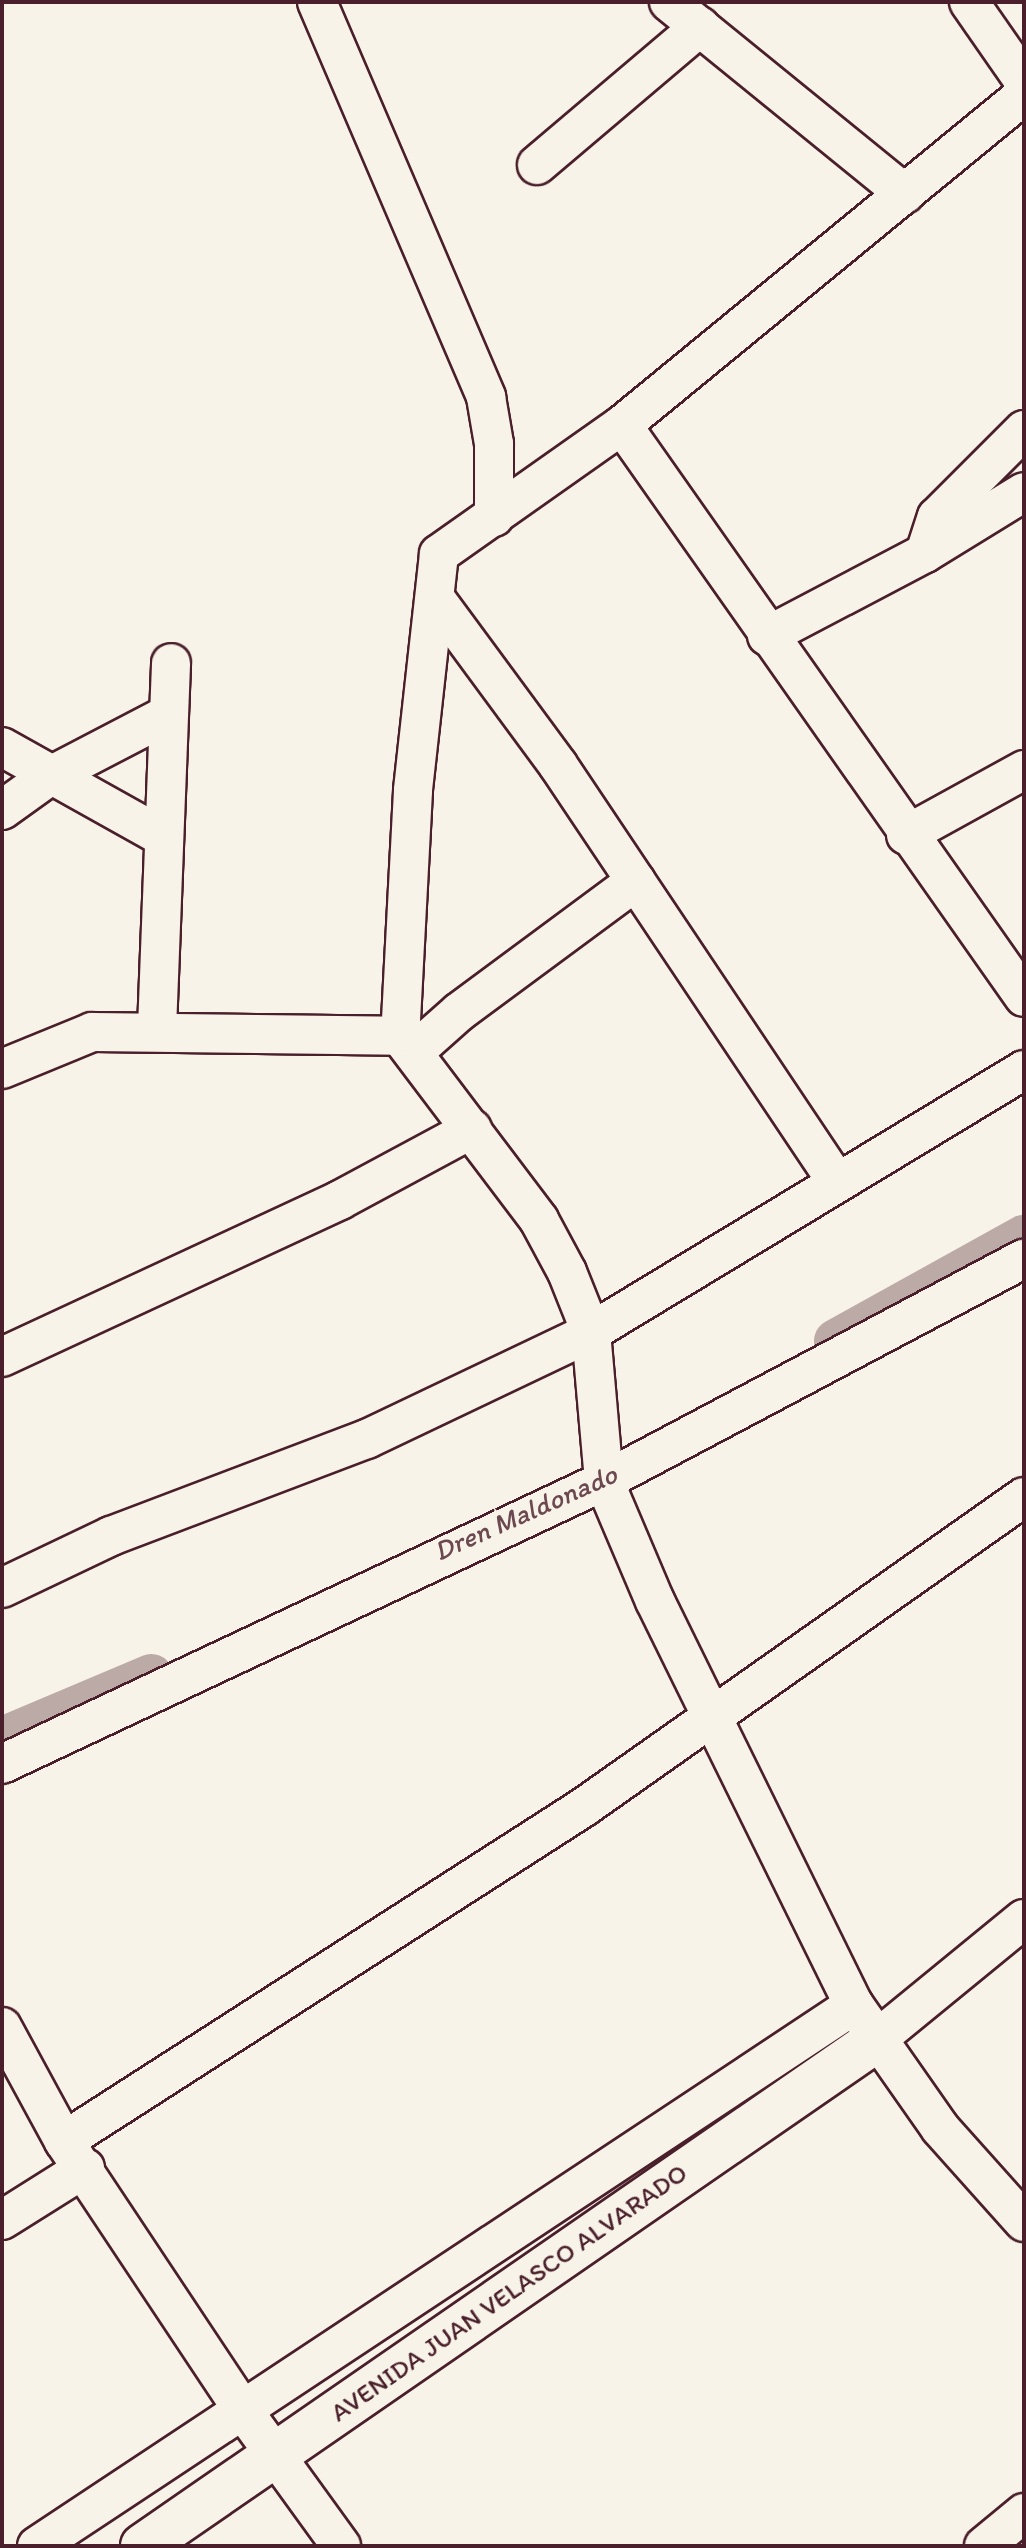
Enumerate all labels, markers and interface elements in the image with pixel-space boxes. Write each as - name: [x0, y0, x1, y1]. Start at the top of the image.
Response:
- water label: Dren Maldonado: [428, 1456, 622, 1568]
- street label: AVENIDA JUAN VELASCO ALVARADO: [325, 2157, 693, 2429]

